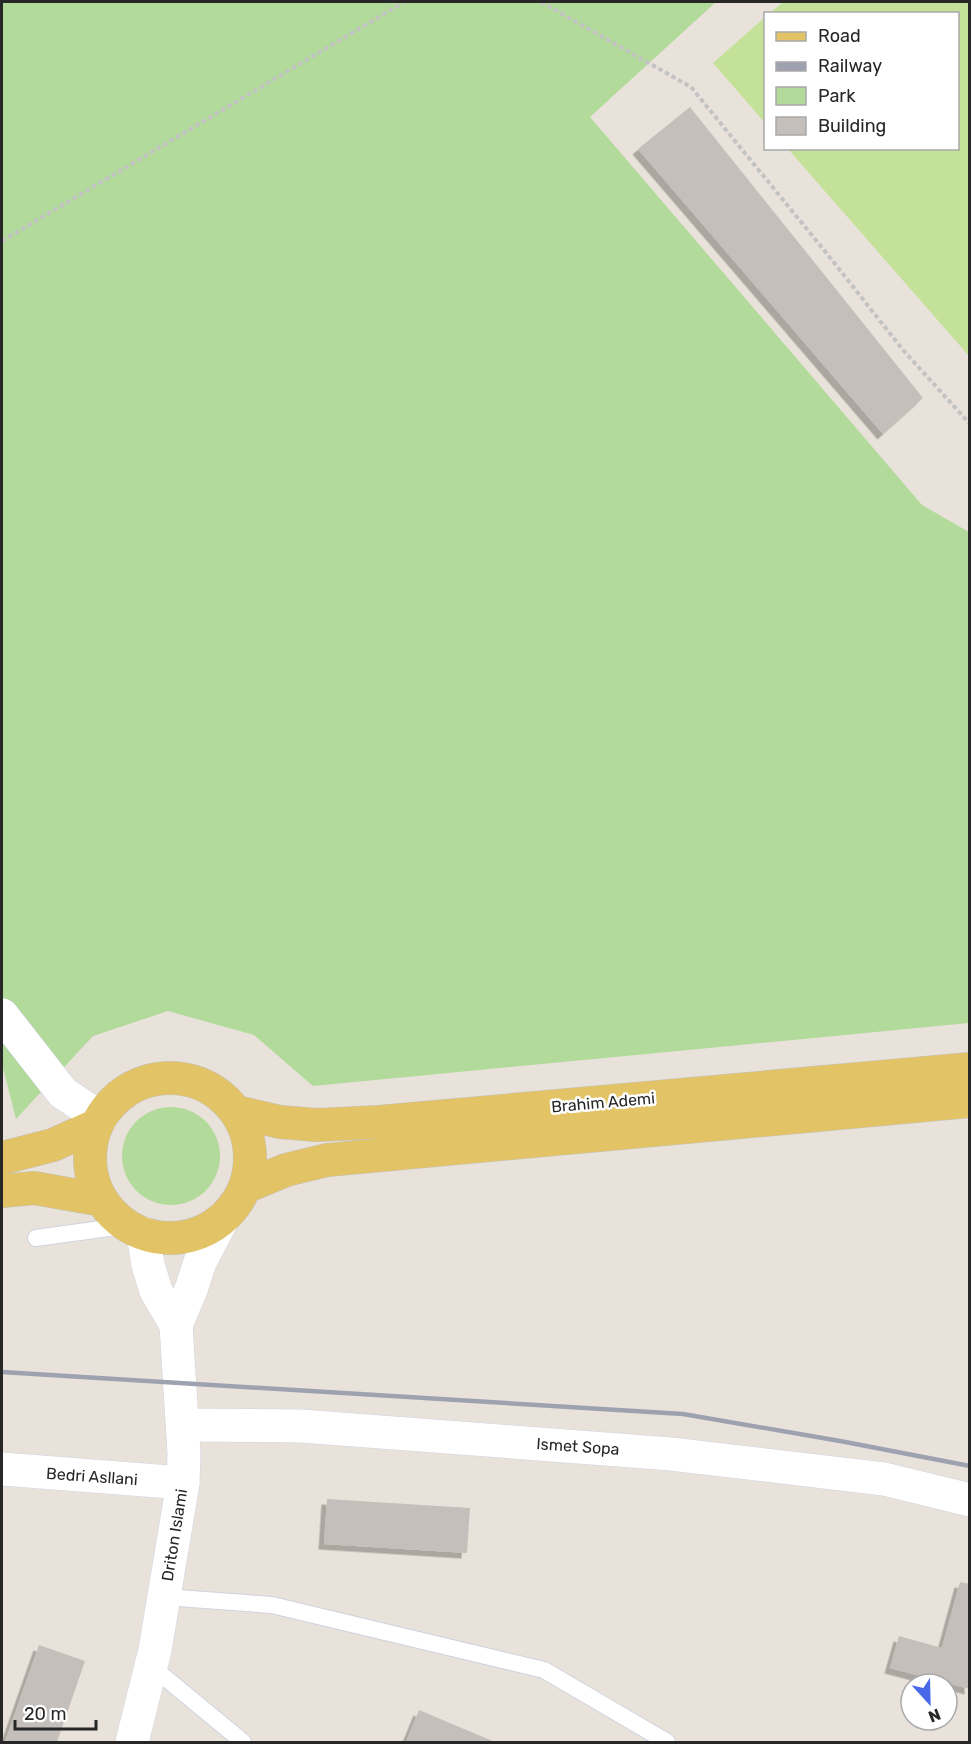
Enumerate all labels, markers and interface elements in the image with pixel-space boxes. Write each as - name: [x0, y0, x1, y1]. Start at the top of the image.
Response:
- legend: [764, 12, 959, 150]
- text: Road: [818, 25, 861, 47]
- text: Railway: [818, 55, 882, 77]
- text: Park: [818, 85, 856, 107]
- text: Building: [818, 115, 886, 137]
- street label: Brahim Ademi: [550, 1089, 656, 1116]
- street label: Ismet Sopa: [536, 1434, 620, 1459]
- street label: Bedri Asllani: [46, 1464, 138, 1489]
- street label: Driton Islami: [158, 1487, 191, 1583]
- north arrow: [899, 1672, 959, 1732]
- scale bar: [15, 1693, 96, 1731]
- text: 20 m: [24, 1703, 66, 1725]
- text: N: [926, 1704, 943, 1726]

